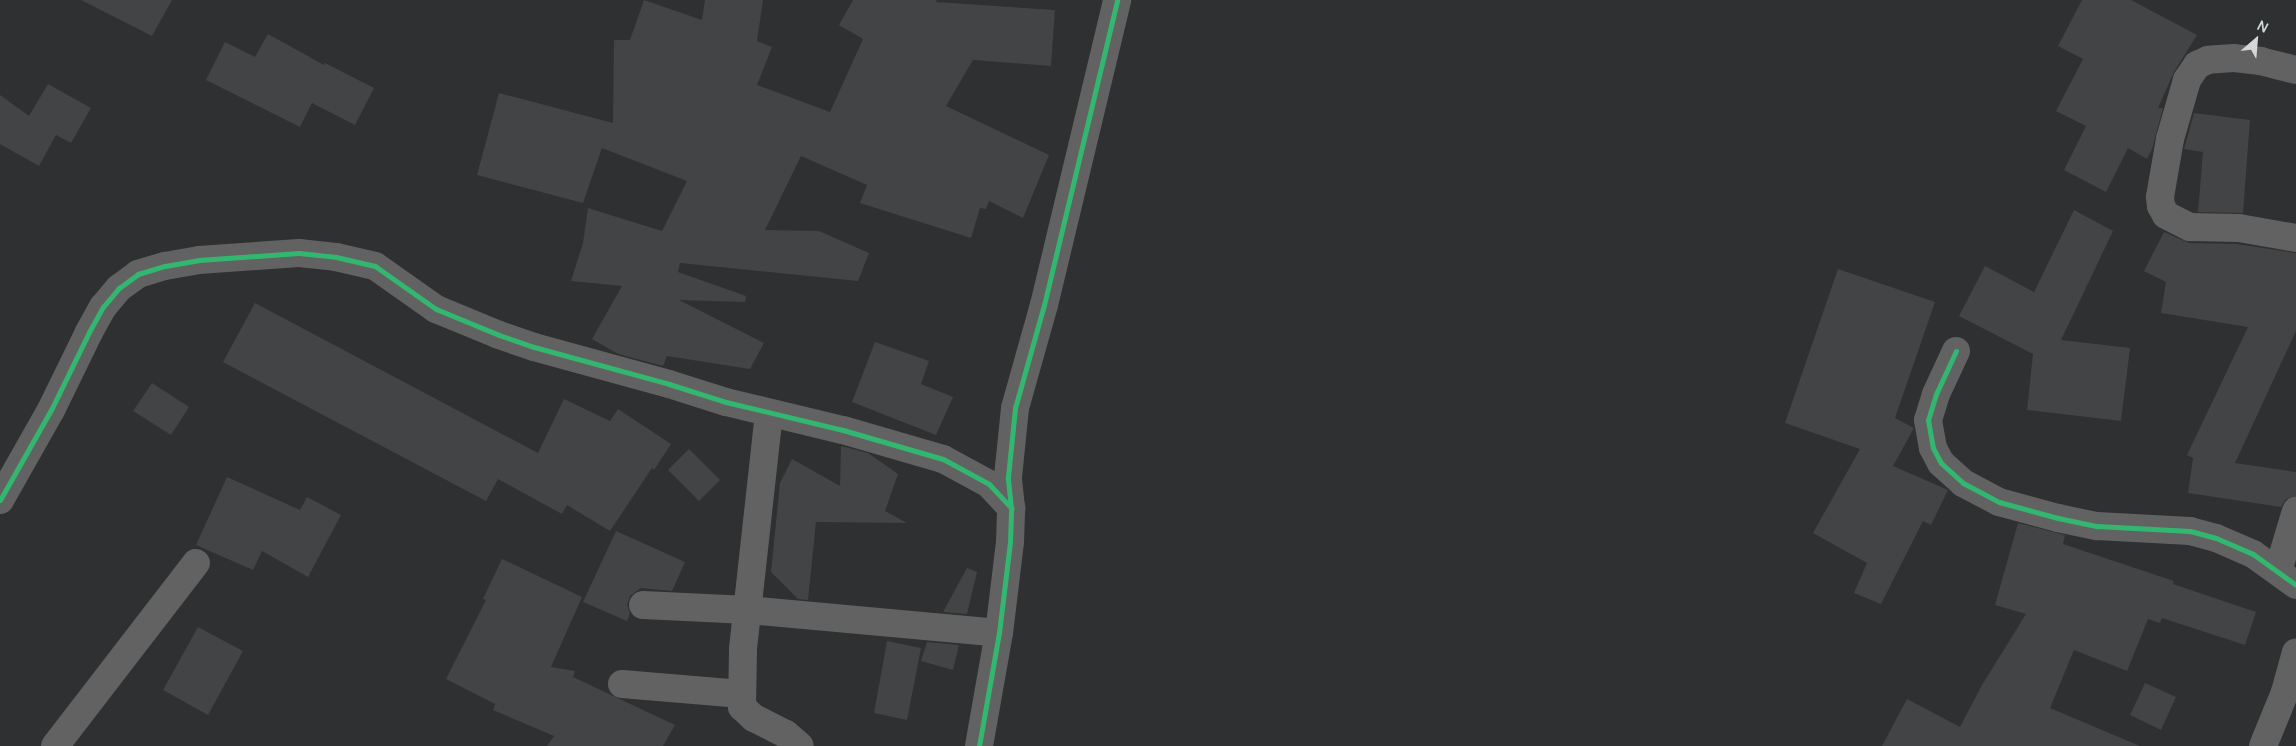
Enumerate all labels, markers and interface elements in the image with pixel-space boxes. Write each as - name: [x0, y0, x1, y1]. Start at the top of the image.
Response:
- north arrow: [2231, 15, 2281, 65]
- text: N: [2254, 15, 2272, 37]

